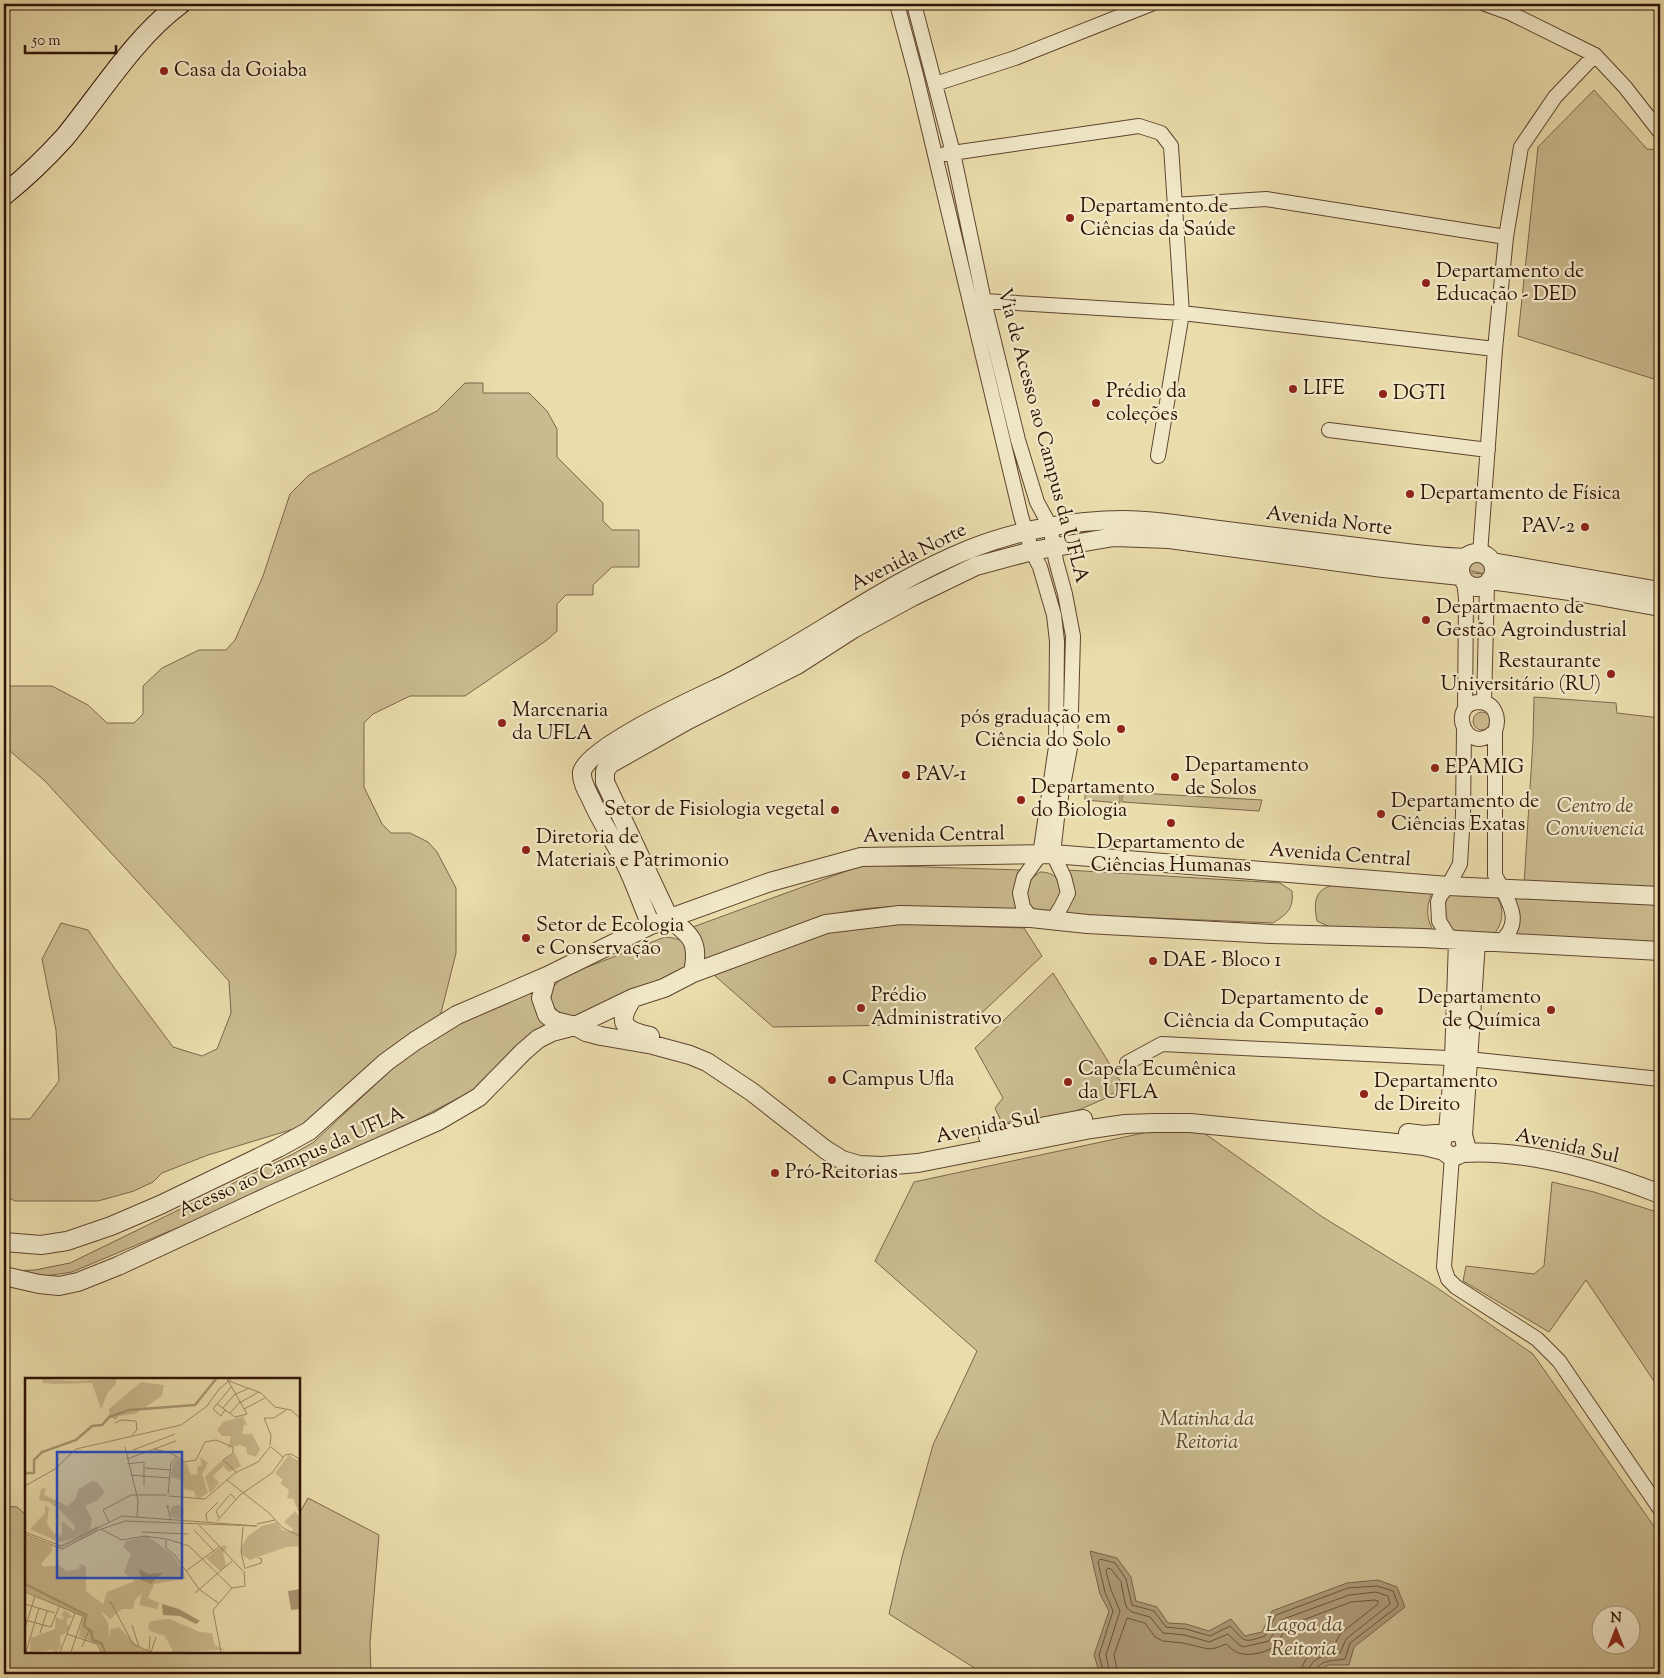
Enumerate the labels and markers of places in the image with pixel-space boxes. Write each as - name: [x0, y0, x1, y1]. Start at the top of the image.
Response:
- place label: Casa da Goiaba: [174, 57, 307, 86]
- marker: Casa da Goiaba: [158, 65, 170, 77]
- place label: Departamento de Ciências da Saúde: [1080, 193, 1236, 245]
- marker: Departamento de Ciências da Saúde: [1064, 212, 1076, 224]
- place label: Departamento de Educação - DED: [1436, 258, 1584, 310]
- marker: Departamento de Educação - DED: [1420, 277, 1432, 289]
- place label: LIFE: [1303, 375, 1345, 404]
- place label: Prédio da coleções: [1106, 378, 1186, 430]
- place label: DGTI: [1393, 380, 1446, 409]
- marker: LIFE: [1287, 383, 1299, 395]
- marker: DGTI: [1377, 388, 1389, 400]
- marker: Prédio da coleções: [1090, 397, 1102, 409]
- place label: Departamento de Física: [1420, 480, 1621, 509]
- marker: Departamento de Física: [1404, 488, 1416, 500]
- place label: PAV-2: [1522, 513, 1575, 542]
- marker: PAV-2: [1579, 521, 1591, 533]
- place label: Departmaento de Gestão Agroindustrial: [1436, 594, 1628, 646]
- marker: Departmaento de Gestão Agroindustrial: [1420, 614, 1432, 626]
- place label: Restaurante Universitário (RU): [1441, 648, 1601, 700]
- marker: Restaurante Universitário (RU): [1605, 668, 1617, 680]
- place label: Marcenaria da UFLA: [512, 697, 608, 749]
- place label: pós graduação em Ciência do Solo: [960, 704, 1111, 756]
- marker: Marcenaria da UFLA: [496, 717, 508, 729]
- marker: pós graduação em Ciência do Solo: [1115, 723, 1127, 735]
- place label: Departamento de Solos: [1185, 752, 1309, 804]
- place label: EPAMIG: [1445, 754, 1524, 783]
- place label: PAV-1: [916, 761, 967, 790]
- marker: EPAMIG: [1429, 762, 1441, 774]
- marker: PAV-1: [900, 769, 912, 781]
- marker: Departamento de Solos: [1169, 771, 1181, 783]
- place label: Departamento do Biologia: [1031, 774, 1155, 826]
- place label: Departamento de Ciências Exatas: [1391, 788, 1539, 840]
- marker: Departamento do Biologia: [1015, 794, 1027, 806]
- place label: Setor de Fisiologia vegetal: [604, 796, 825, 825]
- marker: Setor de Fisiologia vegetal: [829, 804, 841, 816]
- marker: Departamento de Ciências Exatas: [1375, 808, 1387, 820]
- marker: Departamento de Ciências Humanas: [1165, 817, 1177, 829]
- place label: Diretoria de Materiais e Patrimonio: [536, 824, 729, 876]
- place label: Departamento de Ciências Humanas: [1091, 829, 1251, 881]
- marker: Diretoria de Materiais e Patrimonio: [520, 844, 532, 856]
- place label: Setor de Ecologia e Conservação: [536, 912, 684, 964]
- marker: Setor de Ecologia e Conservação: [520, 932, 532, 944]
- place label: DAE - Bloco 1: [1163, 947, 1282, 976]
- marker: DAE - Bloco 1: [1147, 955, 1159, 967]
- place label: Prédio Administrativo: [871, 982, 1002, 1034]
- place label: Departamento de Química: [1417, 984, 1541, 1036]
- place label: Departamento de Ciência da Computação: [1164, 985, 1369, 1037]
- marker: Prédio Administrativo: [855, 1002, 867, 1014]
- marker: Departamento de Química: [1545, 1004, 1557, 1016]
- marker: Departamento de Ciência da Computação: [1373, 1005, 1385, 1017]
- place label: Capela Ecumênica da UFLA: [1078, 1056, 1236, 1108]
- place label: Campus Ufla: [842, 1066, 955, 1095]
- place label: Departamento de Direito: [1374, 1068, 1498, 1120]
- marker: Campus Ufla: [826, 1074, 838, 1086]
- marker: Capela Ecumênica da UFLA: [1062, 1076, 1074, 1088]
- marker: Departamento de Direito: [1358, 1088, 1370, 1100]
- place label: Pró-Reitorias: [785, 1159, 898, 1188]
- marker: Pró-Reitorias: [769, 1167, 781, 1179]

